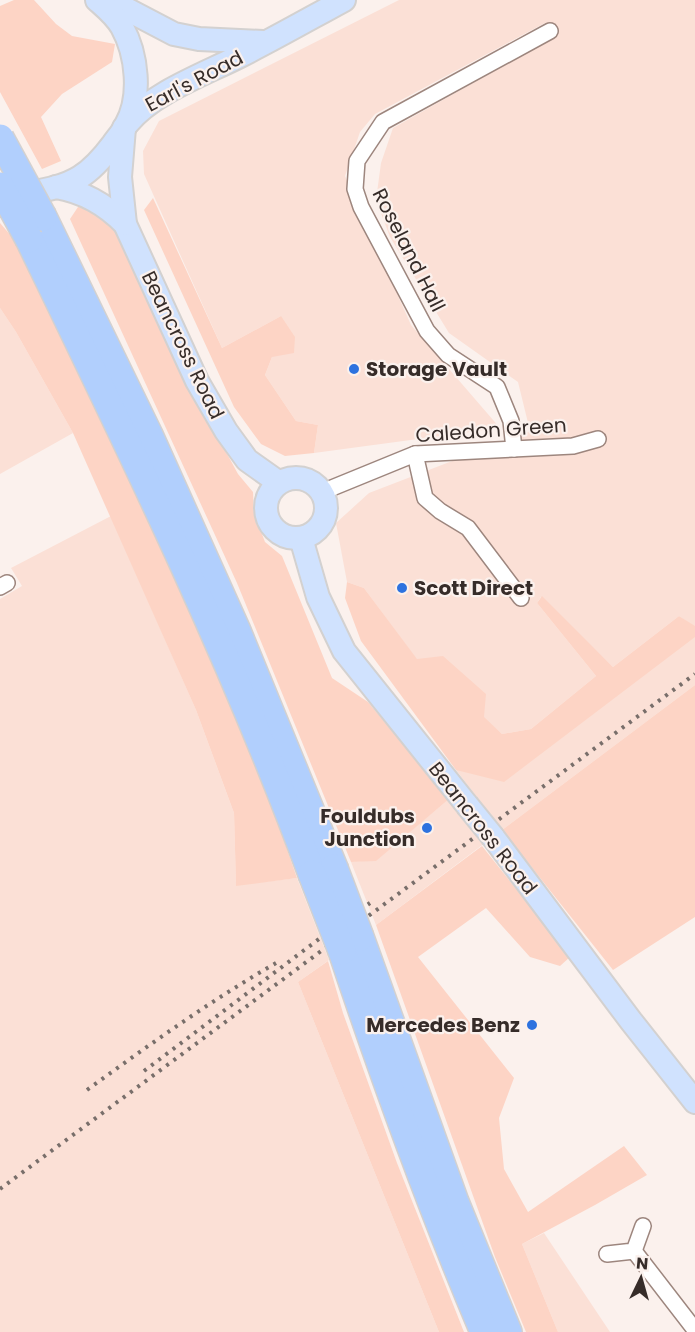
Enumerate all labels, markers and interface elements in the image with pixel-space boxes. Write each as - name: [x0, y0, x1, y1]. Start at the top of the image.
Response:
- street label: Earl's Road: [140, 43, 248, 119]
- street label: Roseland Hall: [366, 183, 452, 317]
- street label: Beancross Road: [135, 266, 231, 424]
- place label: Storage Vault: [366, 355, 507, 383]
- marker: Storage Vault: [347, 362, 361, 376]
- street label: Caledon Green: [415, 411, 567, 449]
- place label: Scott Direct: [414, 574, 533, 602]
- marker: Scott Direct: [395, 581, 409, 595]
- street label: Beancross Road: [422, 756, 544, 900]
- place label: Fouldubs Junction: [320, 802, 415, 853]
- marker: Fouldubs Junction: [420, 821, 434, 835]
- place label: Mercedes Benz: [366, 1011, 520, 1039]
- marker: Mercedes Benz: [525, 1018, 539, 1032]
- north arrow: [611, 1248, 671, 1308]
- text: N: [635, 1252, 649, 1276]

